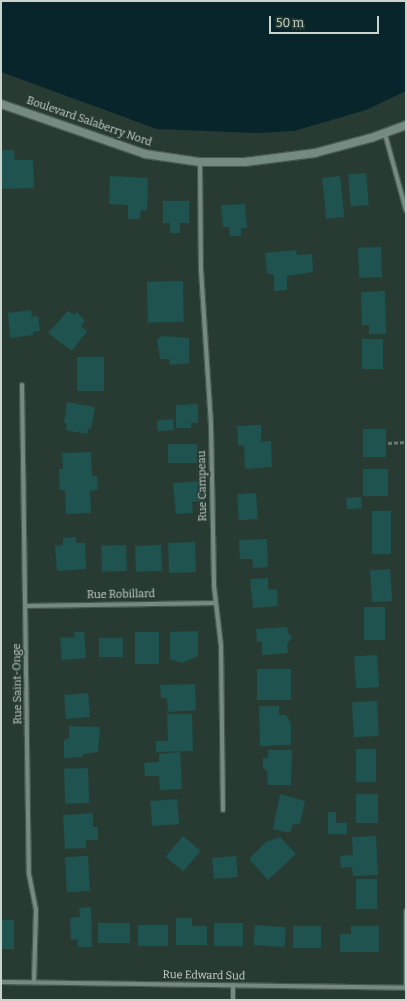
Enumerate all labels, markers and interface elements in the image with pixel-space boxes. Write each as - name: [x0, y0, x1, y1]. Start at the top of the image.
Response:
- scale bar: [271, 8, 381, 34]
- text: 50 m: [276, 16, 304, 30]
- street label: Boulevard Salaberry Nord: [25, 94, 153, 150]
- street label: Rue Campeau: [196, 450, 210, 522]
- street label: Rue Robillard: [87, 588, 155, 602]
- street label: Rue Saint-Onge: [11, 644, 25, 724]
- street label: Rue Edward Sud: [163, 969, 245, 983]

